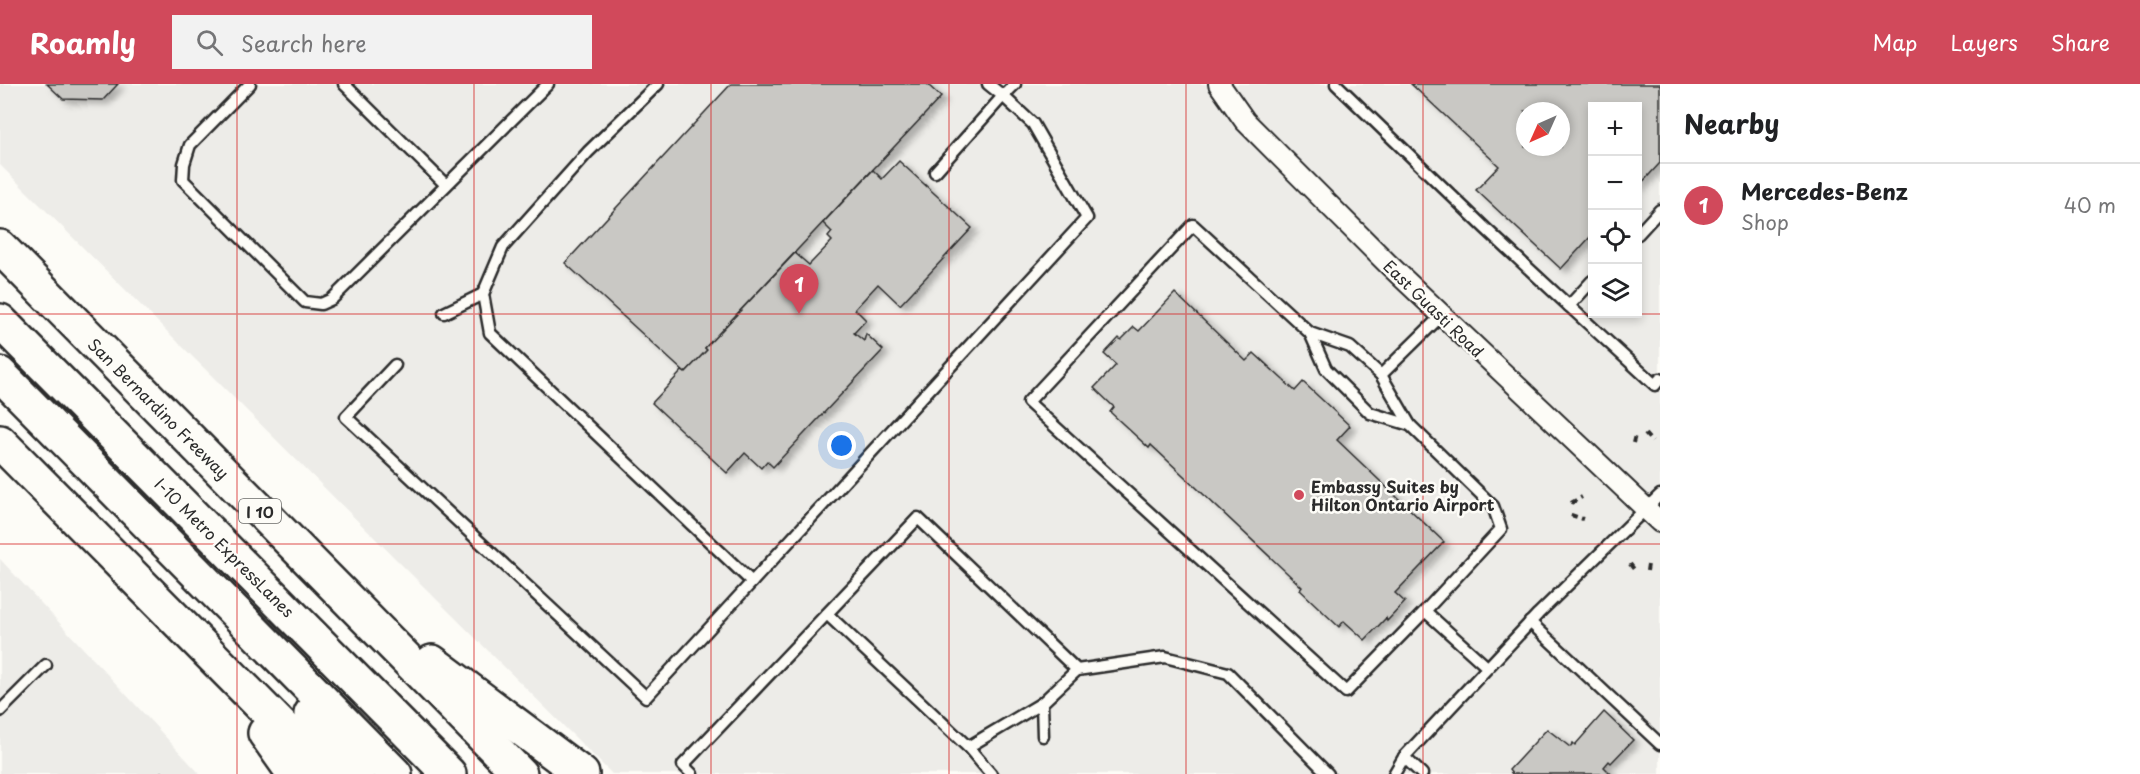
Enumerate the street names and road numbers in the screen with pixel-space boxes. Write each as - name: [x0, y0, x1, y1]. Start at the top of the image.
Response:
- street label: East Guasti Road: [1378, 254, 1490, 362]
- street label: San Bernardino Freeway: [83, 332, 235, 484]
- street label: I-10 Metro ExpressLanes: [150, 472, 300, 622]
- road number: I 10: [239, 499, 281, 523]

